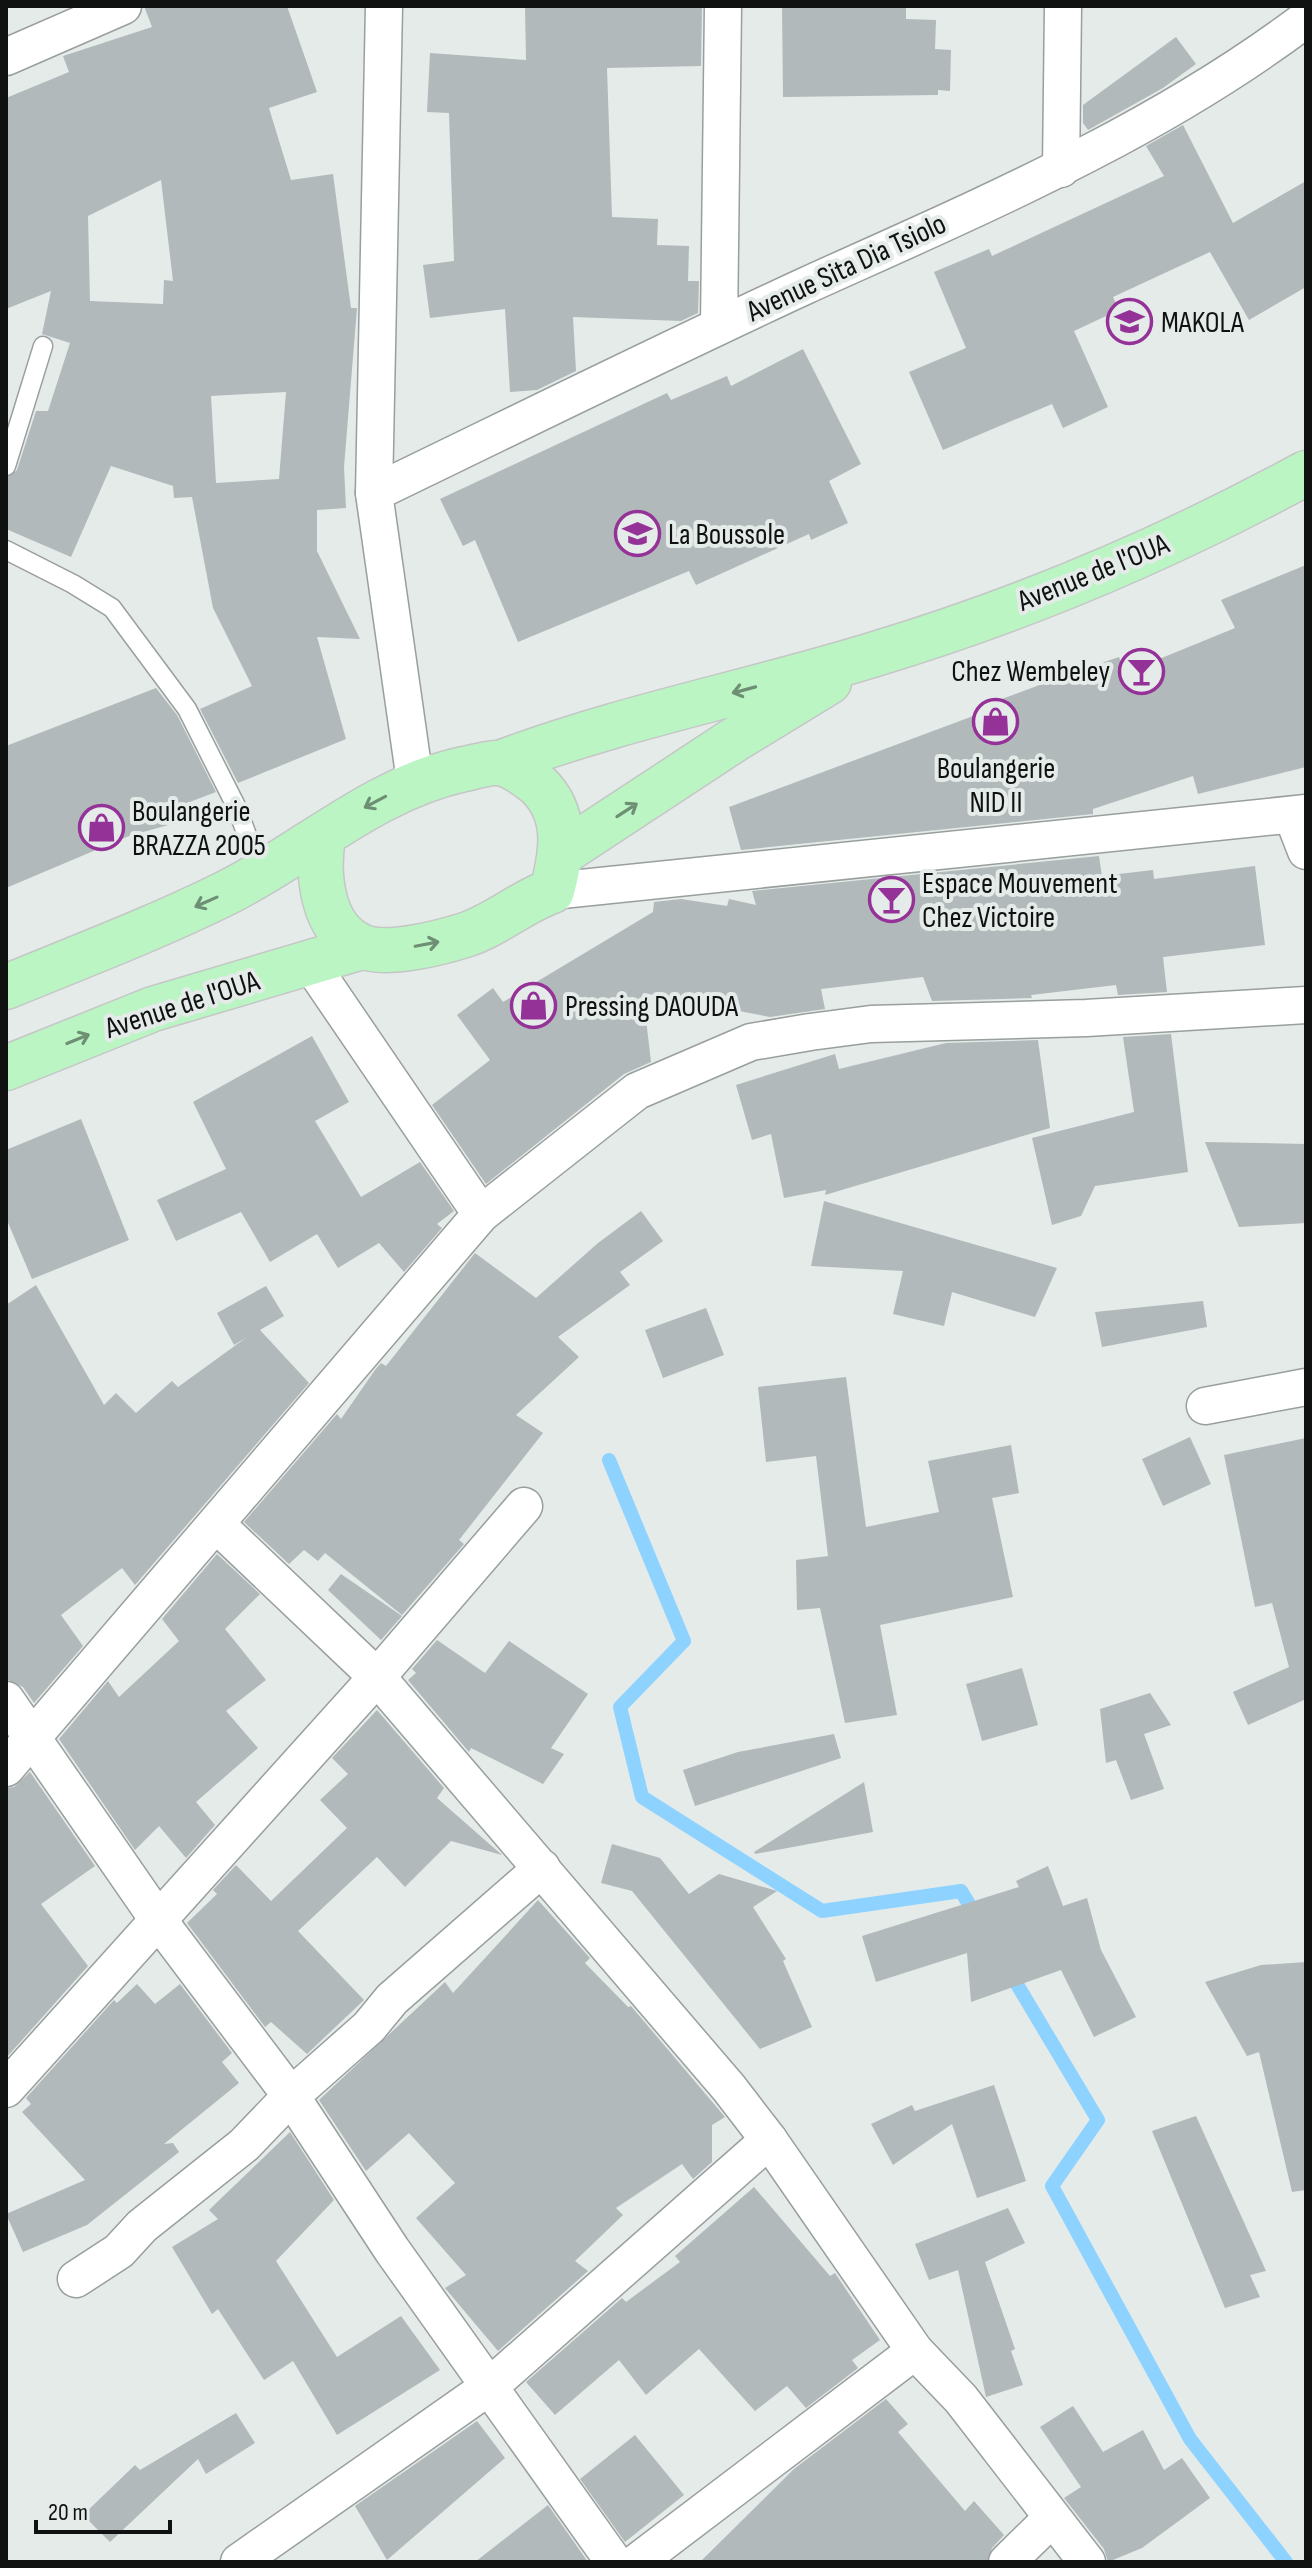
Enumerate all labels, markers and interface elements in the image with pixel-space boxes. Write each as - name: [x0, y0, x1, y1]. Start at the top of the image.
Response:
- street label: Avenue Sita Dia Tsiolo: [740, 206, 952, 330]
- school or university icon: MAKOLA: [1106, 298, 1154, 346]
- place label: MAKOLA: [1161, 305, 1244, 341]
- school or university icon: La Boussole: [613, 510, 661, 558]
- place label: La Boussole: [668, 517, 785, 553]
- street label: Avenue de l'OUA: [1012, 526, 1174, 620]
- bar icon: Chez Wembeley: [1117, 647, 1165, 695]
- place label: Chez Wembeley: [951, 654, 1110, 690]
- one-way arrow: [732, 684, 758, 699]
- shop icon: Boulangerie NID II: [972, 698, 1020, 746]
- place label: Boulangerie NID II: [937, 751, 1055, 821]
- place label: Boulangerie BRAZZA 2005: [132, 794, 266, 864]
- one-way arrow: [363, 795, 387, 811]
- one-way arrow: [616, 802, 638, 819]
- shop icon: Boulangerie BRAZZA 2005: [77, 804, 125, 852]
- place label: Espace Mouvement Chez Victoire: [922, 866, 1118, 936]
- bar icon: Espace Mouvement Chez Victoire: [867, 876, 915, 924]
- one-way arrow: [194, 896, 219, 911]
- one-way arrow: [413, 936, 439, 951]
- street label: Avenue de l'OUA: [100, 963, 264, 1047]
- shop icon: Pressing DAOUDA: [510, 982, 558, 1030]
- place label: Pressing DAOUDA: [565, 989, 738, 1025]
- one-way arrow: [65, 1031, 90, 1045]
- scale bar: [36, 2484, 170, 2534]
- text: 20 m: [48, 2498, 88, 2527]

